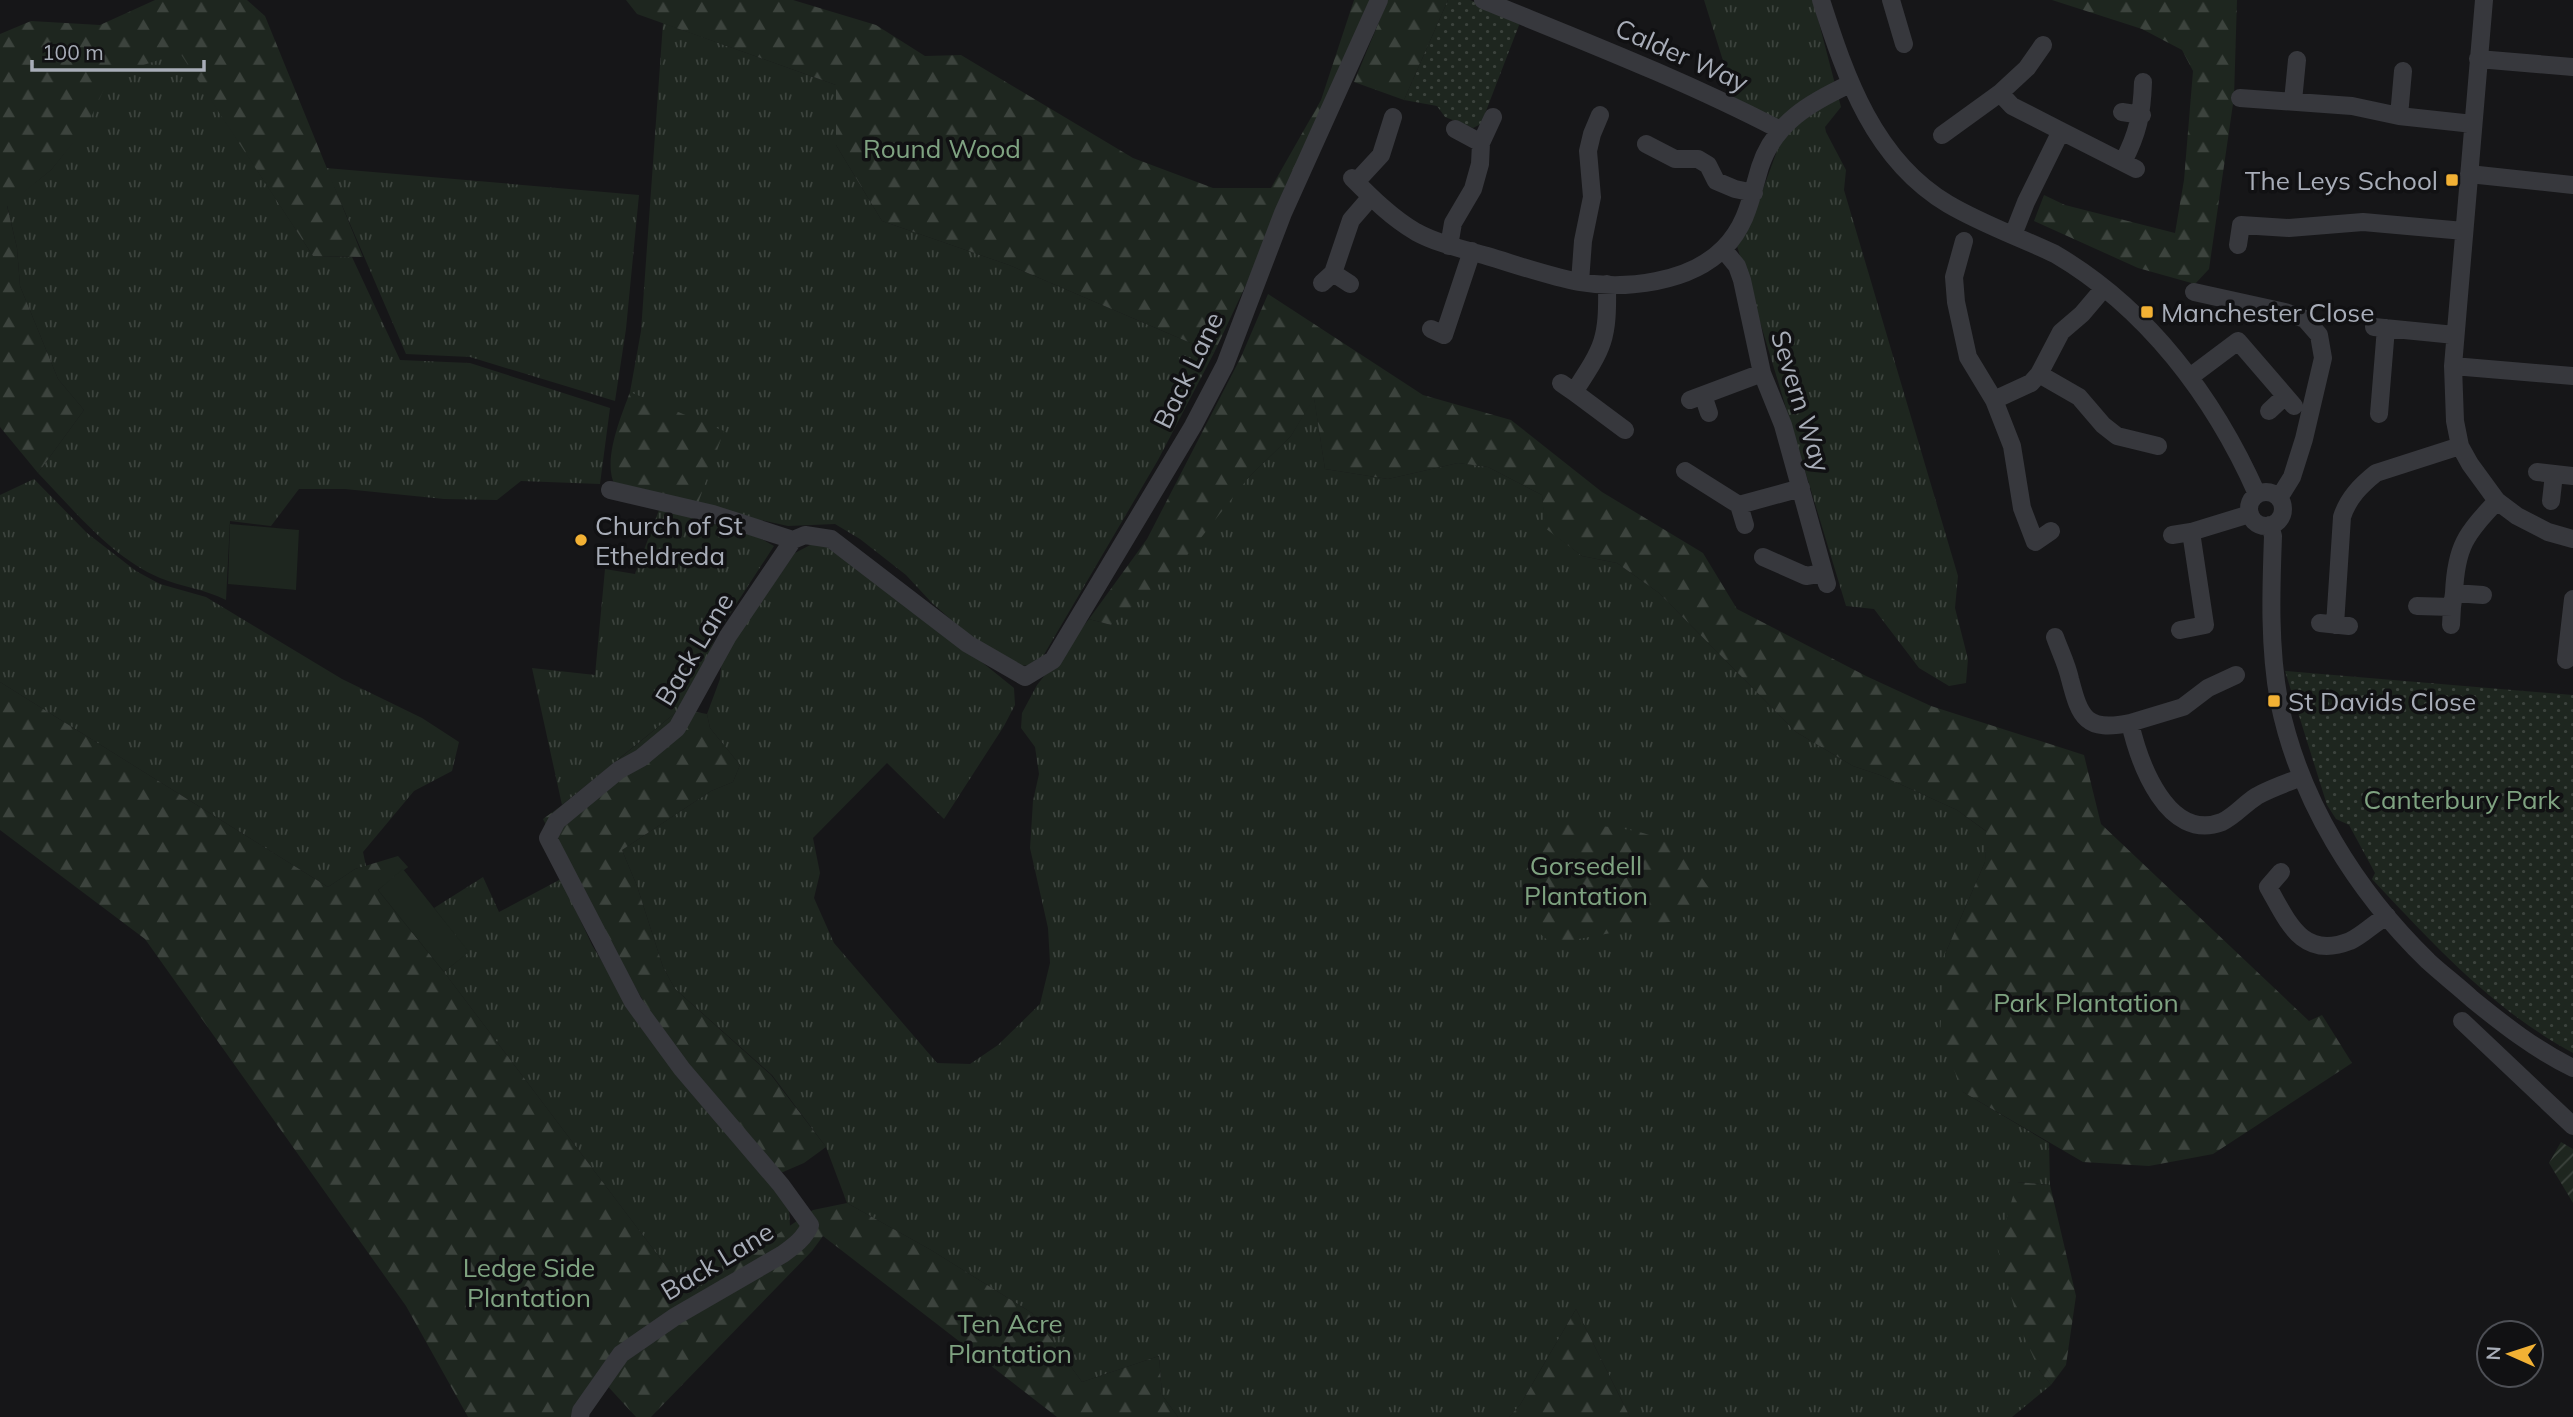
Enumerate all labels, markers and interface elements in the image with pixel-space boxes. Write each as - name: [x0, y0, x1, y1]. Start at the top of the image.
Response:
- street label: Calder Way: [1611, 11, 1754, 99]
- scale bar: [32, 28, 203, 72]
- text: 100 m: [42, 39, 104, 65]
- park label: Round Wood: [863, 132, 1021, 165]
- place label: The Leys School: [2245, 164, 2438, 197]
- marker: The Leys School: [2444, 172, 2460, 188]
- place label: Manchester Close: [2161, 296, 2374, 329]
- marker: Manchester Close: [2139, 304, 2155, 320]
- street label: Back Lane: [1146, 306, 1230, 434]
- street label: Severn Way: [1764, 326, 1838, 476]
- place label: Church of St Etheldreda: [595, 509, 743, 572]
- marker: Church of St Etheldreda: [573, 532, 589, 548]
- street label: Back Lane: [648, 587, 740, 711]
- place label: St Davids Close: [2288, 685, 2476, 718]
- marker: St Davids Close: [2266, 693, 2282, 709]
- park label: Canterbury Park: [2364, 783, 2561, 816]
- park label: Gorsedell Plantation: [1524, 849, 1648, 912]
- park label: Park Plantation: [1993, 986, 2179, 1019]
- street label: Back Lane: [655, 1215, 779, 1307]
- park label: Ledge Side Plantation: [463, 1251, 595, 1314]
- park label: Ten Acre Plantation: [948, 1307, 1072, 1370]
- north arrow: [2475, 1319, 2545, 1389]
- text: N: [2481, 1345, 2505, 1361]

